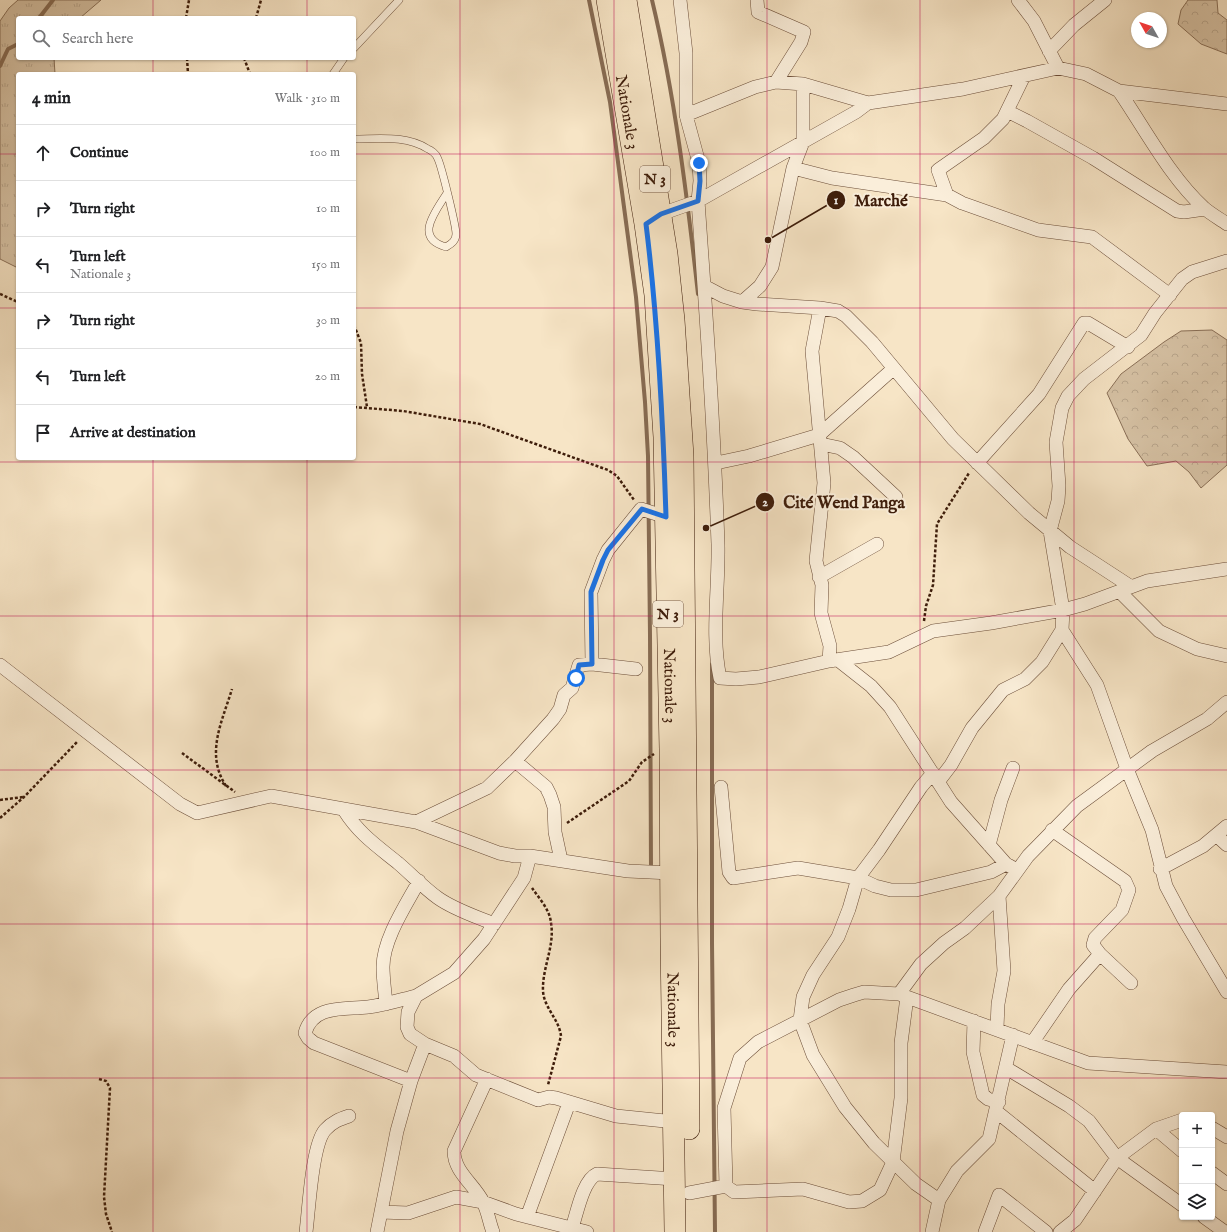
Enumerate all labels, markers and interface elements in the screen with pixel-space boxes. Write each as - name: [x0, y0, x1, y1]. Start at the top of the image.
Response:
- north arrow: [1131, 12, 1167, 48]
- search box: [16, 16, 356, 60]
- icon: search: [30, 27, 52, 49]
- text: Search here: [62, 29, 133, 48]
- street label: Nationale 3: [610, 74, 642, 151]
- text: 4 min: [32, 88, 71, 109]
- text: Walk · 310 m: [275, 90, 340, 107]
- icon: ahead: [32, 142, 54, 164]
- text: Continue: [70, 143, 128, 162]
- text: 100 m: [310, 144, 340, 161]
- route end: [690, 154, 708, 172]
- road number: N 3: [640, 166, 670, 192]
- callout: Marché: [826, 185, 915, 214]
- text: Marché: [854, 191, 908, 212]
- text: 1: [834, 193, 839, 208]
- icon: right: [32, 198, 54, 220]
- text: Turn right: [70, 199, 135, 218]
- text: 10 m: [316, 200, 340, 217]
- text: Turn left: [70, 247, 126, 266]
- icon: left: [32, 254, 54, 276]
- text: 150 m: [311, 256, 340, 273]
- text: Nationale 3: [70, 266, 131, 283]
- icon: right: [32, 310, 54, 332]
- text: Turn right: [70, 311, 135, 330]
- text: 30 m: [316, 312, 340, 329]
- icon: left: [32, 366, 54, 388]
- text: Turn left: [70, 367, 126, 386]
- text: 20 m: [315, 368, 340, 385]
- icon: arrive: [32, 422, 54, 444]
- text: Arrive at destination: [70, 423, 196, 442]
- callout: Cité Wend Panga: [755, 487, 912, 516]
- text: Cité Wend Panga: [783, 493, 905, 514]
- text: 2: [762, 495, 768, 510]
- road number: N 3: [653, 601, 683, 627]
- street label: Nationale 3: [658, 648, 680, 724]
- route start: [567, 669, 585, 687]
- street label: Nationale 3: [661, 972, 682, 1047]
- map controls: [1179, 1112, 1215, 1220]
- button: +: [1179, 1112, 1215, 1148]
- button: −: [1179, 1148, 1215, 1184]
- button: layers: [1179, 1184, 1215, 1220]

